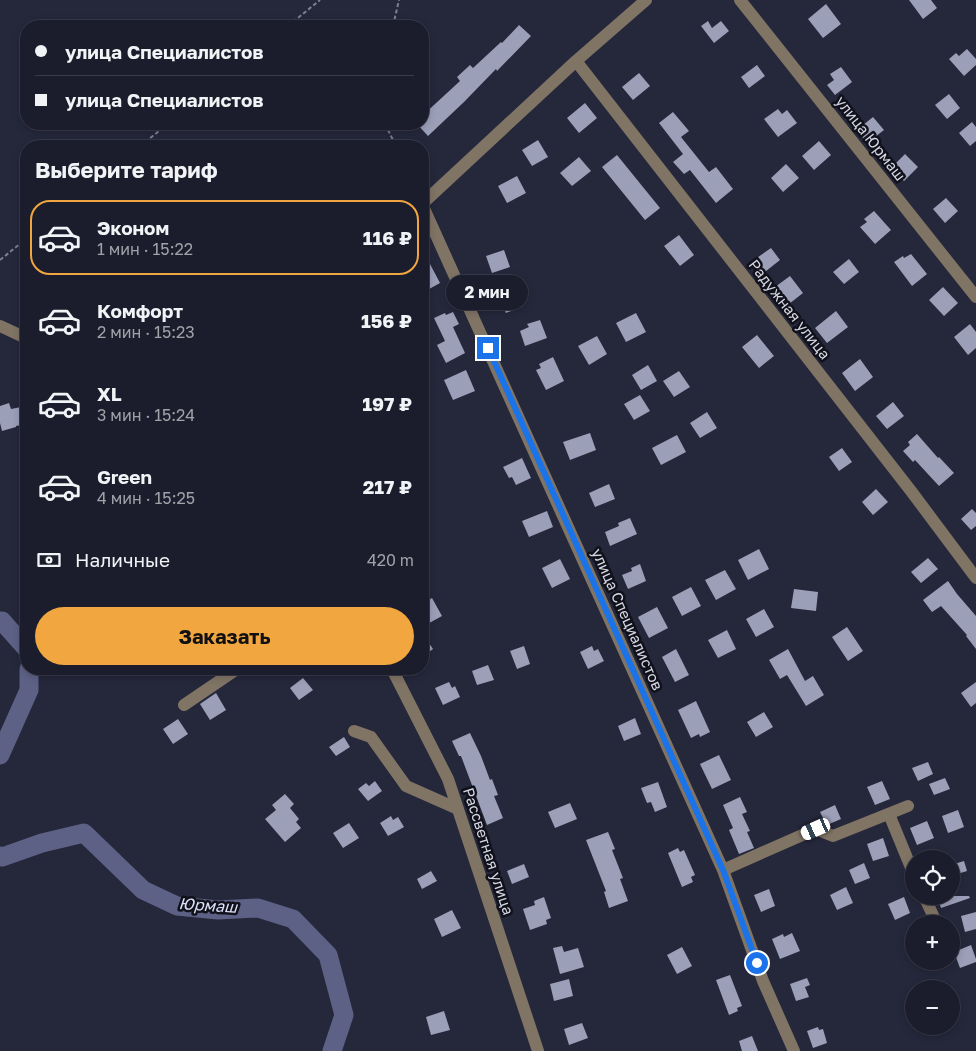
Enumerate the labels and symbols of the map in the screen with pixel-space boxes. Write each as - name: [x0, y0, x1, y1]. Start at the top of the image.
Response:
- street label: улица Юрмаш: [832, 92, 910, 184]
- street label: Радужная улица: [745, 256, 835, 362]
- callout: 2 мин: [447, 276, 529, 310]
- route end: [477, 337, 499, 359]
- street label: улица Специалистов: [589, 545, 667, 693]
- street label: Рассветная улица: [460, 785, 518, 917]
- car: [799, 816, 832, 842]
- water label: Юрмаш: [178, 893, 239, 917]
- route start: [746, 952, 768, 974]

